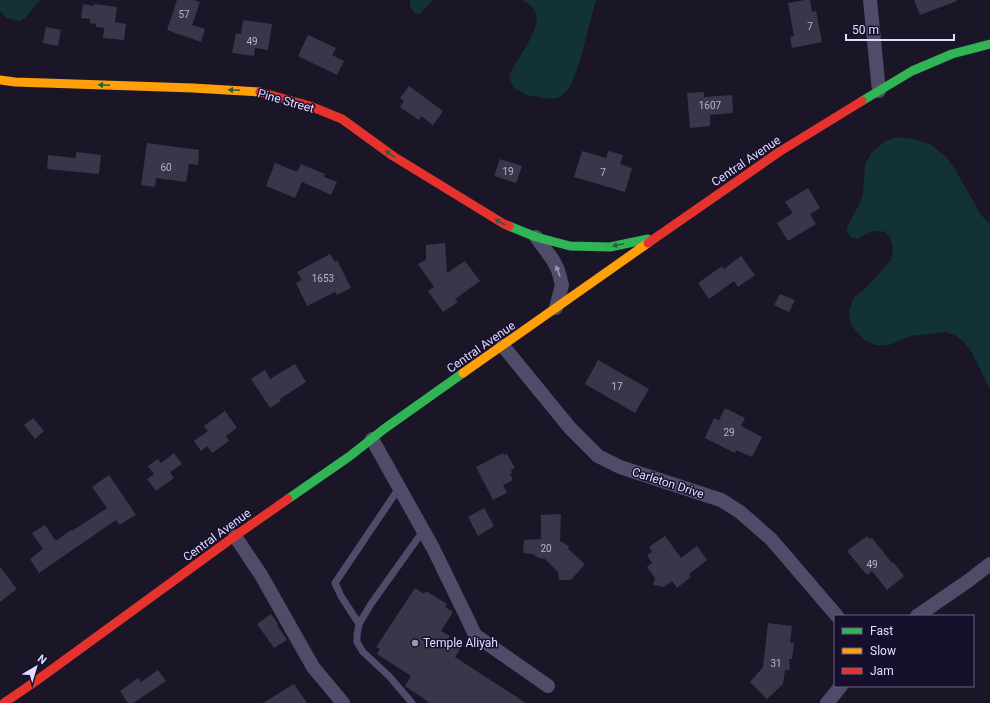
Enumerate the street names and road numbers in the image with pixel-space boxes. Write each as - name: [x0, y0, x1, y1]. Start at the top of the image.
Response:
- street label: Pine Street: [256, 86, 316, 116]
- street label: Central Avenue: [709, 133, 783, 189]
- street label: Central Avenue: [444, 318, 518, 376]
- street label: Carleton Drive: [630, 465, 706, 501]
- street label: Central Avenue: [180, 506, 254, 564]

